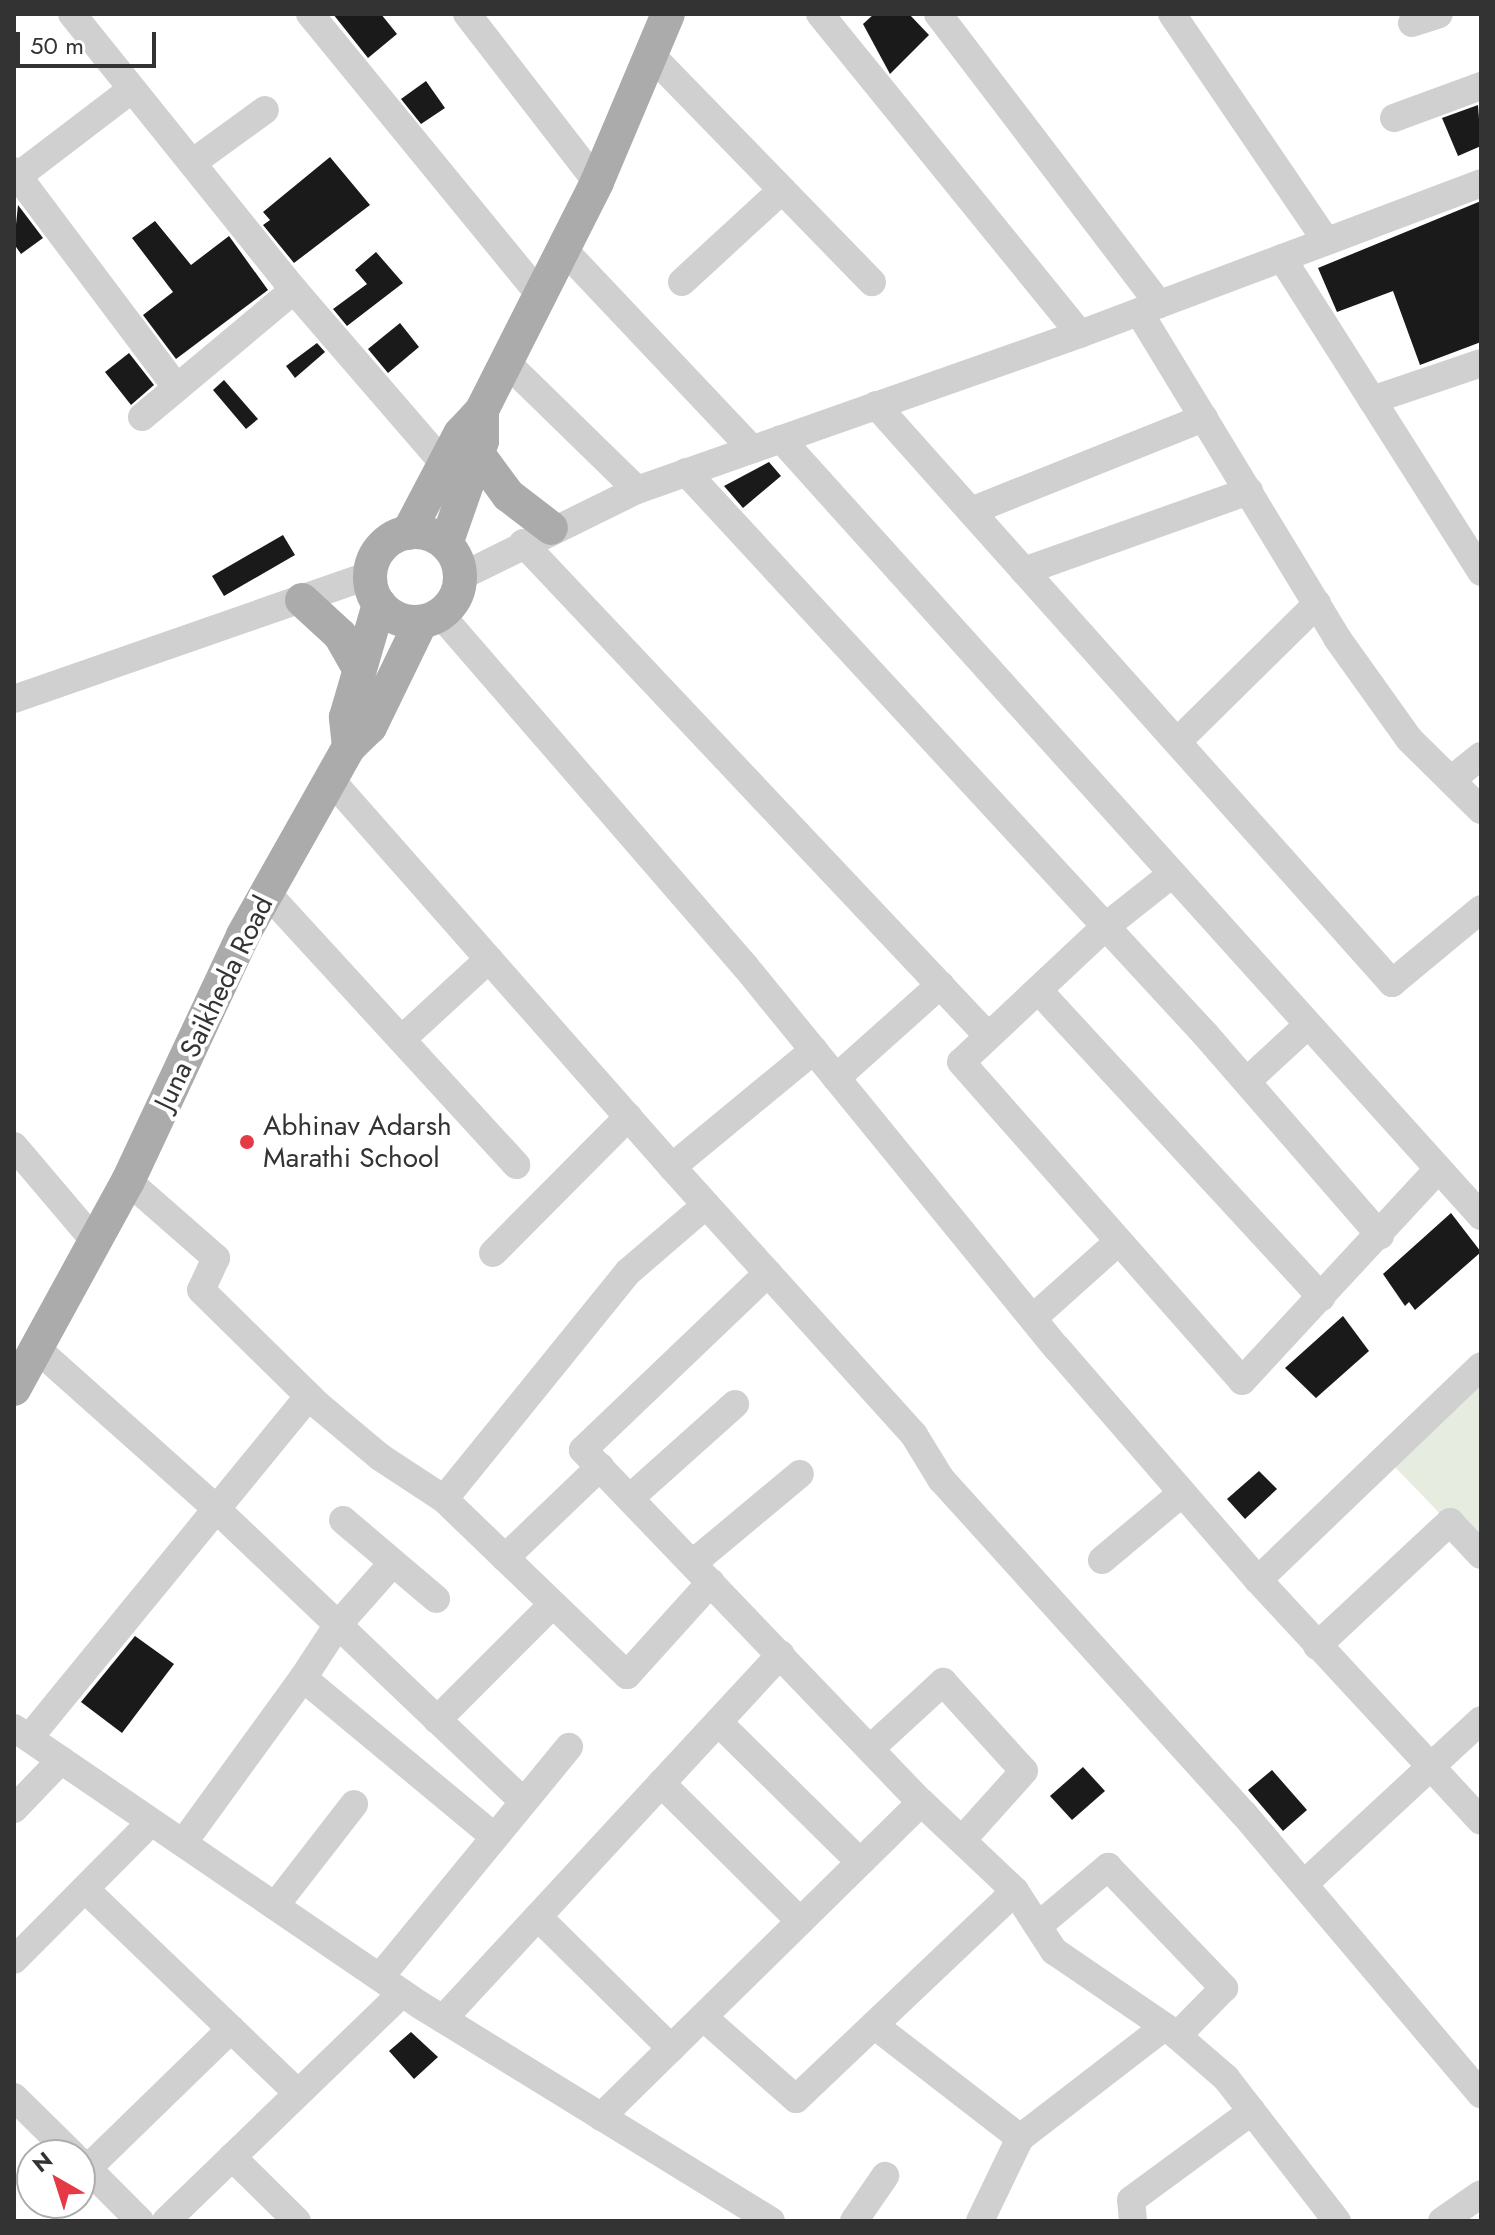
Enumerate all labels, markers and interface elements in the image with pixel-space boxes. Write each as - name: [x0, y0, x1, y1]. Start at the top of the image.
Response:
- scale bar: [20, 16, 160, 66]
- text: 50 m: [30, 28, 84, 63]
- street label: Juna Saikheda Road: [148, 891, 280, 1115]
- place label: Abhinav Adarsh Marathi School: [263, 1109, 452, 1175]
- marker: Abhinav Adarsh Marathi School: [238, 1133, 256, 1151]
- north arrow: [16, 2139, 96, 2219]
- text: N: [25, 2144, 59, 2180]

